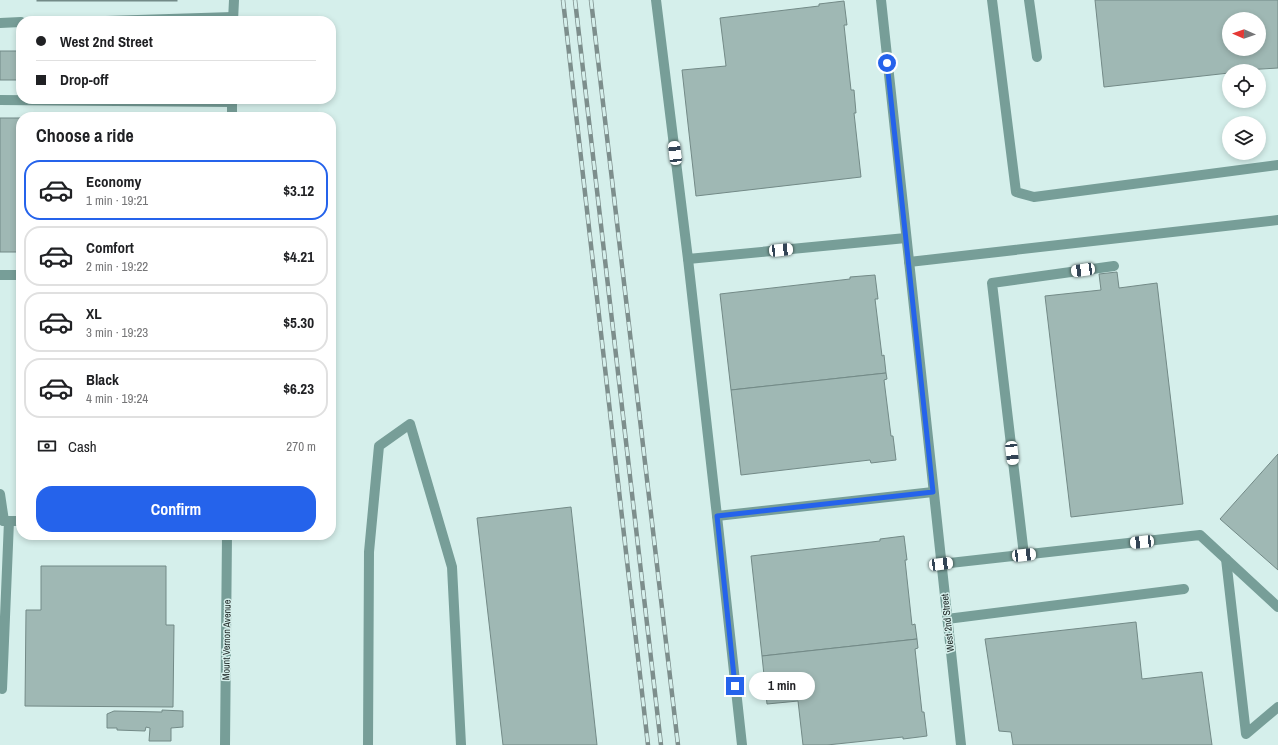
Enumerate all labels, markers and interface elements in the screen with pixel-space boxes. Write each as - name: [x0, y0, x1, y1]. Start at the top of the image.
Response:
- north arrow: [1222, 12, 1266, 56]
- map controls: [1222, 12, 1266, 160]
- text: West 2nd Street: [60, 31, 153, 52]
- route start: [878, 54, 896, 72]
- button: locate: [1222, 64, 1266, 108]
- text: Drop-off: [60, 69, 109, 90]
- button: layers: [1222, 116, 1266, 160]
- text: Choose a ride: [36, 123, 134, 148]
- car: [668, 140, 682, 166]
- text: Economy: [86, 171, 141, 192]
- icon: car: [38, 172, 74, 208]
- text: $3.12: [283, 180, 314, 201]
- text: 1 min · 19:21: [86, 192, 148, 209]
- text: Comfort: [86, 237, 134, 258]
- icon: car: [38, 238, 74, 274]
- car: [768, 243, 794, 257]
- text: $4.21: [283, 246, 314, 267]
- text: 2 min · 19:22: [86, 258, 148, 275]
- car: [1070, 262, 1096, 278]
- text: XL: [86, 303, 102, 324]
- icon: car: [38, 304, 74, 340]
- text: $5.30: [283, 312, 314, 333]
- text: 3 min · 19:23: [86, 324, 148, 341]
- text: Black: [86, 369, 119, 390]
- icon: car: [38, 370, 74, 406]
- text: $6.23: [283, 378, 314, 399]
- text: 4 min · 19:24: [86, 390, 148, 407]
- icon: cash: [36, 435, 58, 457]
- text: Cash: [68, 436, 97, 457]
- text: 270 m: [286, 438, 316, 455]
- car: [1005, 440, 1019, 466]
- button: Confirm: [36, 486, 316, 532]
- car: [1129, 535, 1155, 549]
- car: [1011, 548, 1037, 562]
- car: [928, 557, 954, 571]
- street label: West 2nd Street: [938, 592, 957, 653]
- street label: Mount Vernon Avenue: [219, 599, 234, 680]
- callout: 1 min: [749, 672, 815, 700]
- route end: [726, 677, 744, 695]
- text: 1 min: [768, 677, 796, 694]

